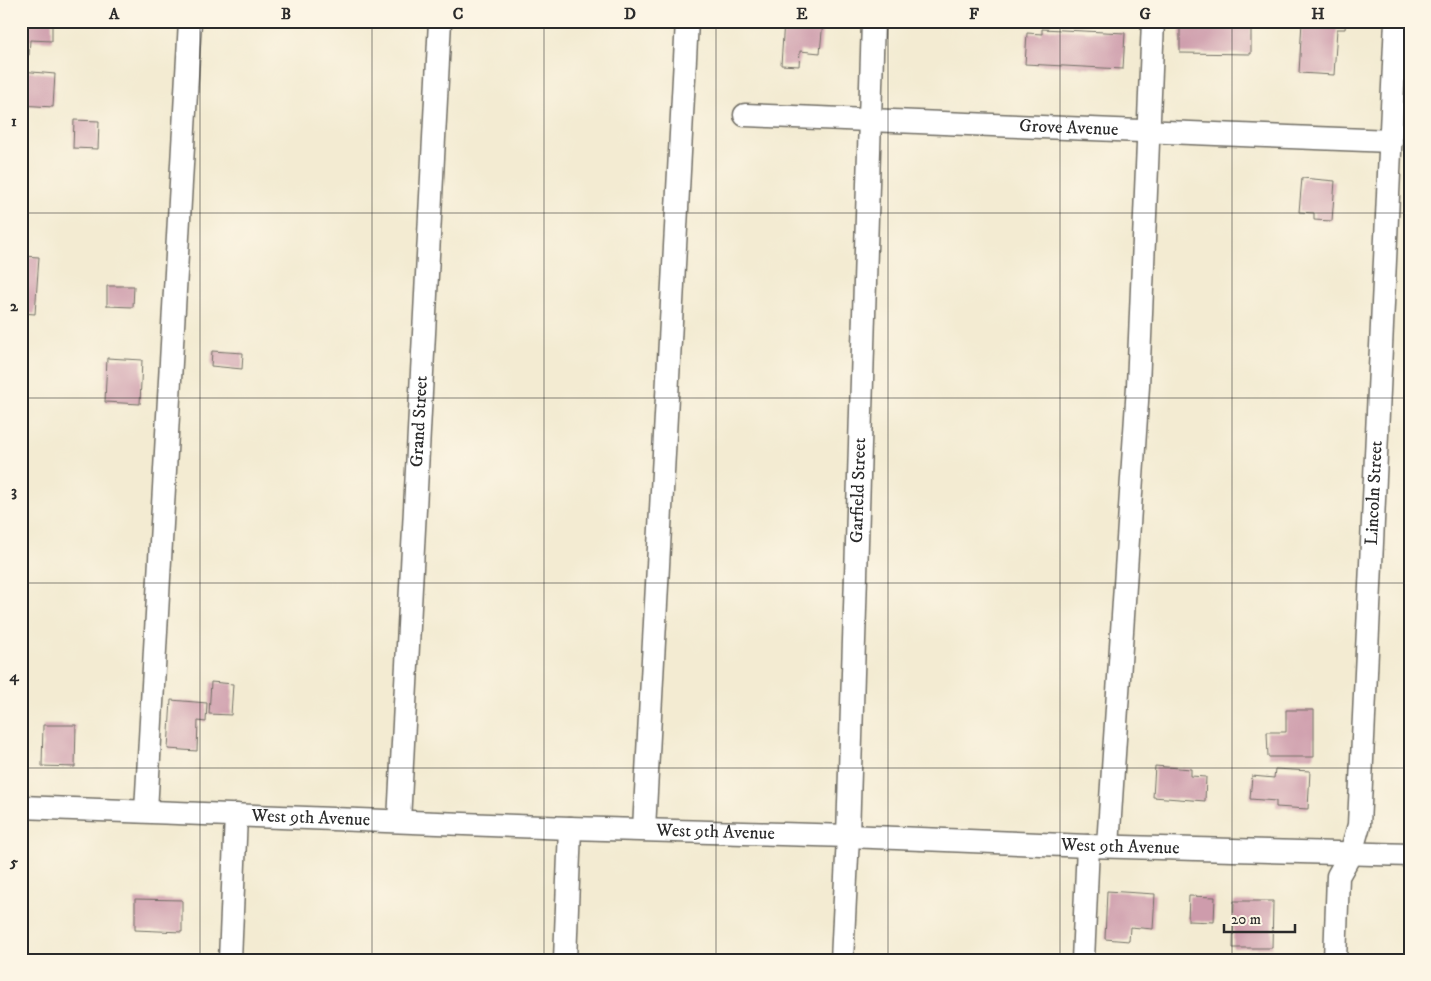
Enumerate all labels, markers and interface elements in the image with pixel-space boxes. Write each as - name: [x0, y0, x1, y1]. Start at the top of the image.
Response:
- text: A: [108, 4, 120, 24]
- text: B: [281, 4, 291, 24]
- text: C: [453, 4, 463, 24]
- text: D: [624, 4, 636, 24]
- text: E: [796, 4, 808, 24]
- text: F: [969, 4, 979, 24]
- text: G: [1139, 4, 1151, 24]
- text: H: [1311, 4, 1325, 24]
- text: 1: [11, 111, 17, 131]
- street label: Grove Avenue: [1019, 115, 1119, 141]
- text: 2: [10, 296, 19, 316]
- street label: Grand Street: [406, 375, 433, 468]
- street label: Garfield Street: [846, 437, 871, 543]
- street label: Lincoln Street: [1361, 440, 1388, 546]
- text: 3: [11, 481, 17, 501]
- text: 4: [8, 666, 19, 686]
- street label: West 9th Avenue: [250, 805, 371, 831]
- street label: West 9th Avenue: [655, 819, 775, 845]
- street label: West 9th Avenue: [1059, 834, 1180, 860]
- text: 5: [9, 852, 18, 872]
- scale bar: [1224, 901, 1295, 933]
- text: 20 m: [1231, 910, 1261, 929]

